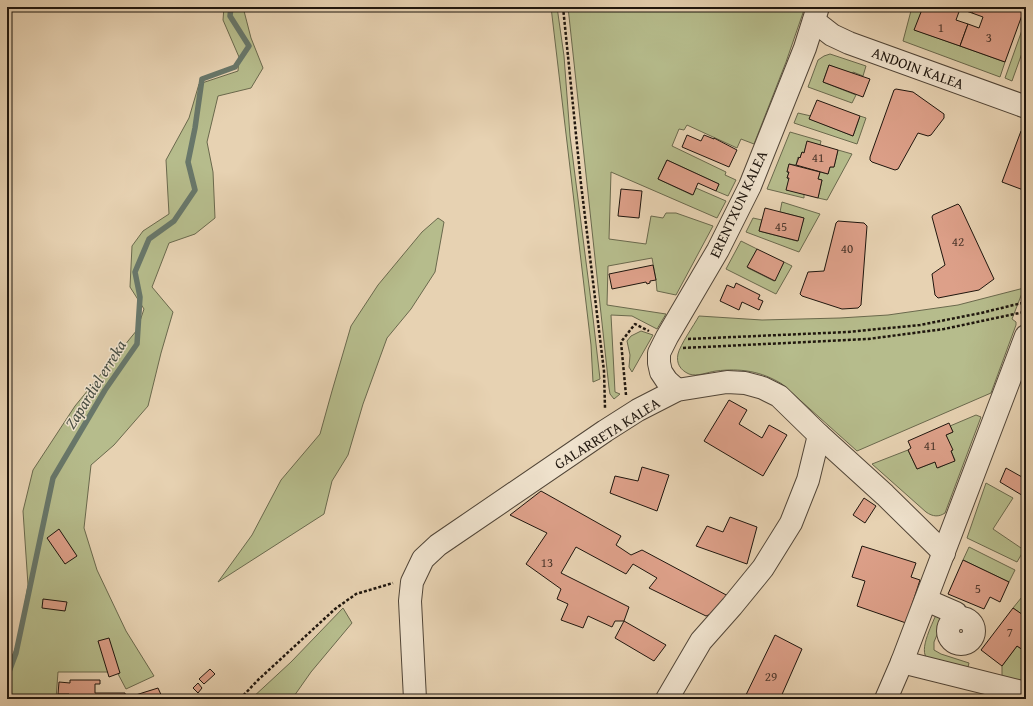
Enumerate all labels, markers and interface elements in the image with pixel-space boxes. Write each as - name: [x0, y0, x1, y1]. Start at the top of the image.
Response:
- house number: 1: [938, 18, 944, 37]
- house number: 3: [986, 28, 992, 47]
- street label: ANDOIN KALEA: [869, 42, 967, 94]
- street label: ERENTXUN KALEA: [704, 147, 772, 261]
- house number: 41: [812, 148, 824, 167]
- house number: 45: [775, 217, 787, 236]
- house number: 42: [952, 232, 964, 251]
- house number: 40: [841, 239, 853, 258]
- water label: Zapardiel erreka: [58, 334, 132, 433]
- street label: GALARRETA KALEA: [550, 392, 664, 474]
- house number: 41: [924, 436, 936, 455]
- house number: 13: [541, 553, 553, 572]
- house number: 5: [975, 579, 981, 598]
- house number: 7: [1007, 623, 1013, 642]
- house number: 29: [765, 667, 777, 686]

